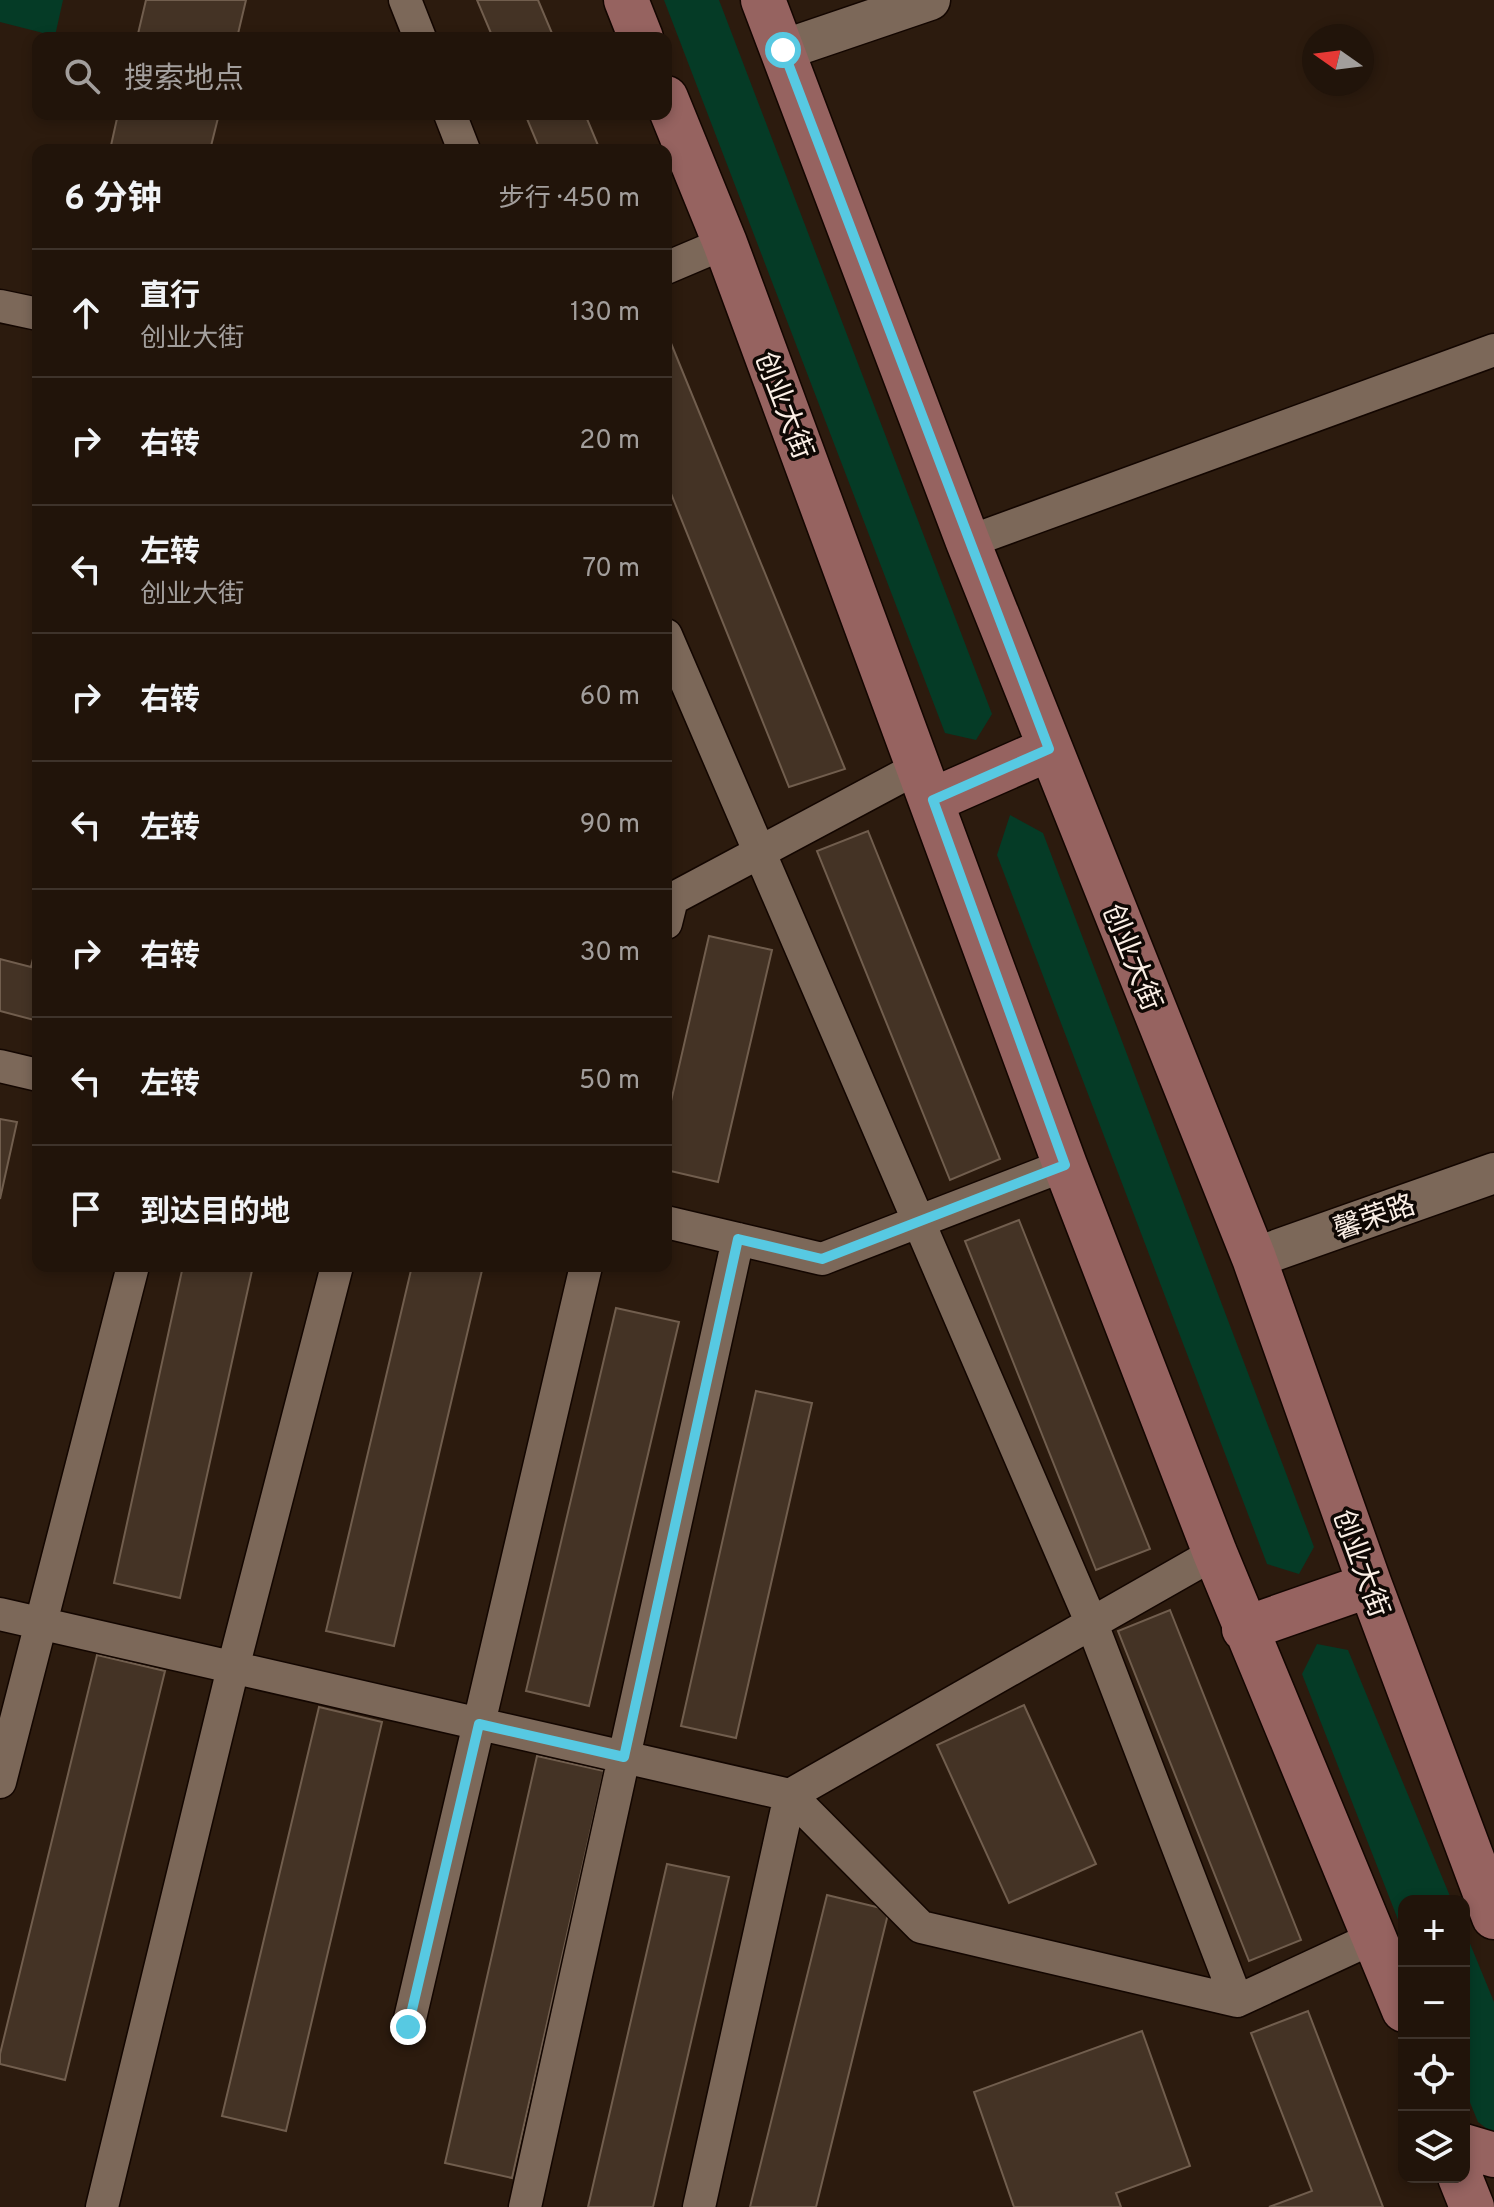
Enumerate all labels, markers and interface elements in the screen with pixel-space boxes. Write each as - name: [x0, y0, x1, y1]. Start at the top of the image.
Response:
- north arrow: [1302, 24, 1374, 96]
- search box: [32, 32, 672, 120]
- route start: [765, 32, 801, 68]
- icon: search: [60, 54, 104, 98]
- text: 搜索地点: [124, 62, 244, 99]
- text: 6 分钟: [64, 179, 161, 222]
- text: 步行 · 450 m: [499, 183, 640, 216]
- text: 直行: [140, 279, 200, 316]
- icon: ahead: [64, 291, 108, 335]
- text: 130 m: [570, 297, 640, 330]
- text: 创业大街: [140, 323, 244, 356]
- street label: 创业大街: [745, 347, 819, 465]
- icon: right: [64, 419, 108, 463]
- text: 20 m: [579, 425, 640, 458]
- text: 右转: [140, 427, 200, 464]
- text: 左转: [140, 535, 200, 572]
- icon: left: [64, 547, 108, 591]
- text: 70 m: [582, 553, 640, 586]
- text: 创业大街: [140, 579, 244, 612]
- icon: right: [64, 675, 108, 719]
- text: 60 m: [580, 681, 640, 714]
- text: 右转: [140, 683, 200, 720]
- icon: left: [64, 803, 108, 847]
- text: 90 m: [580, 809, 640, 842]
- text: 左转: [140, 811, 200, 848]
- street label: 创业大街: [1093, 899, 1168, 1017]
- icon: right: [64, 931, 108, 975]
- text: 30 m: [580, 937, 640, 970]
- text: 右转: [140, 939, 200, 976]
- icon: left: [64, 1059, 108, 1103]
- text: 50 m: [579, 1065, 640, 1098]
- text: 左转: [140, 1067, 200, 1104]
- icon: arrive: [64, 1187, 108, 1231]
- street label: 馨荣路: [1329, 1188, 1421, 1250]
- text: 到达目的地: [140, 1195, 290, 1232]
- street label: 创业大街: [1323, 1505, 1395, 1623]
- map controls: [1398, 1895, 1470, 2183]
- button: +: [1398, 1895, 1470, 1967]
- button: −: [1398, 1967, 1470, 2039]
- route end: [390, 2009, 426, 2045]
- button: locate: [1398, 2039, 1470, 2111]
- button: layers: [1398, 2111, 1470, 2183]

